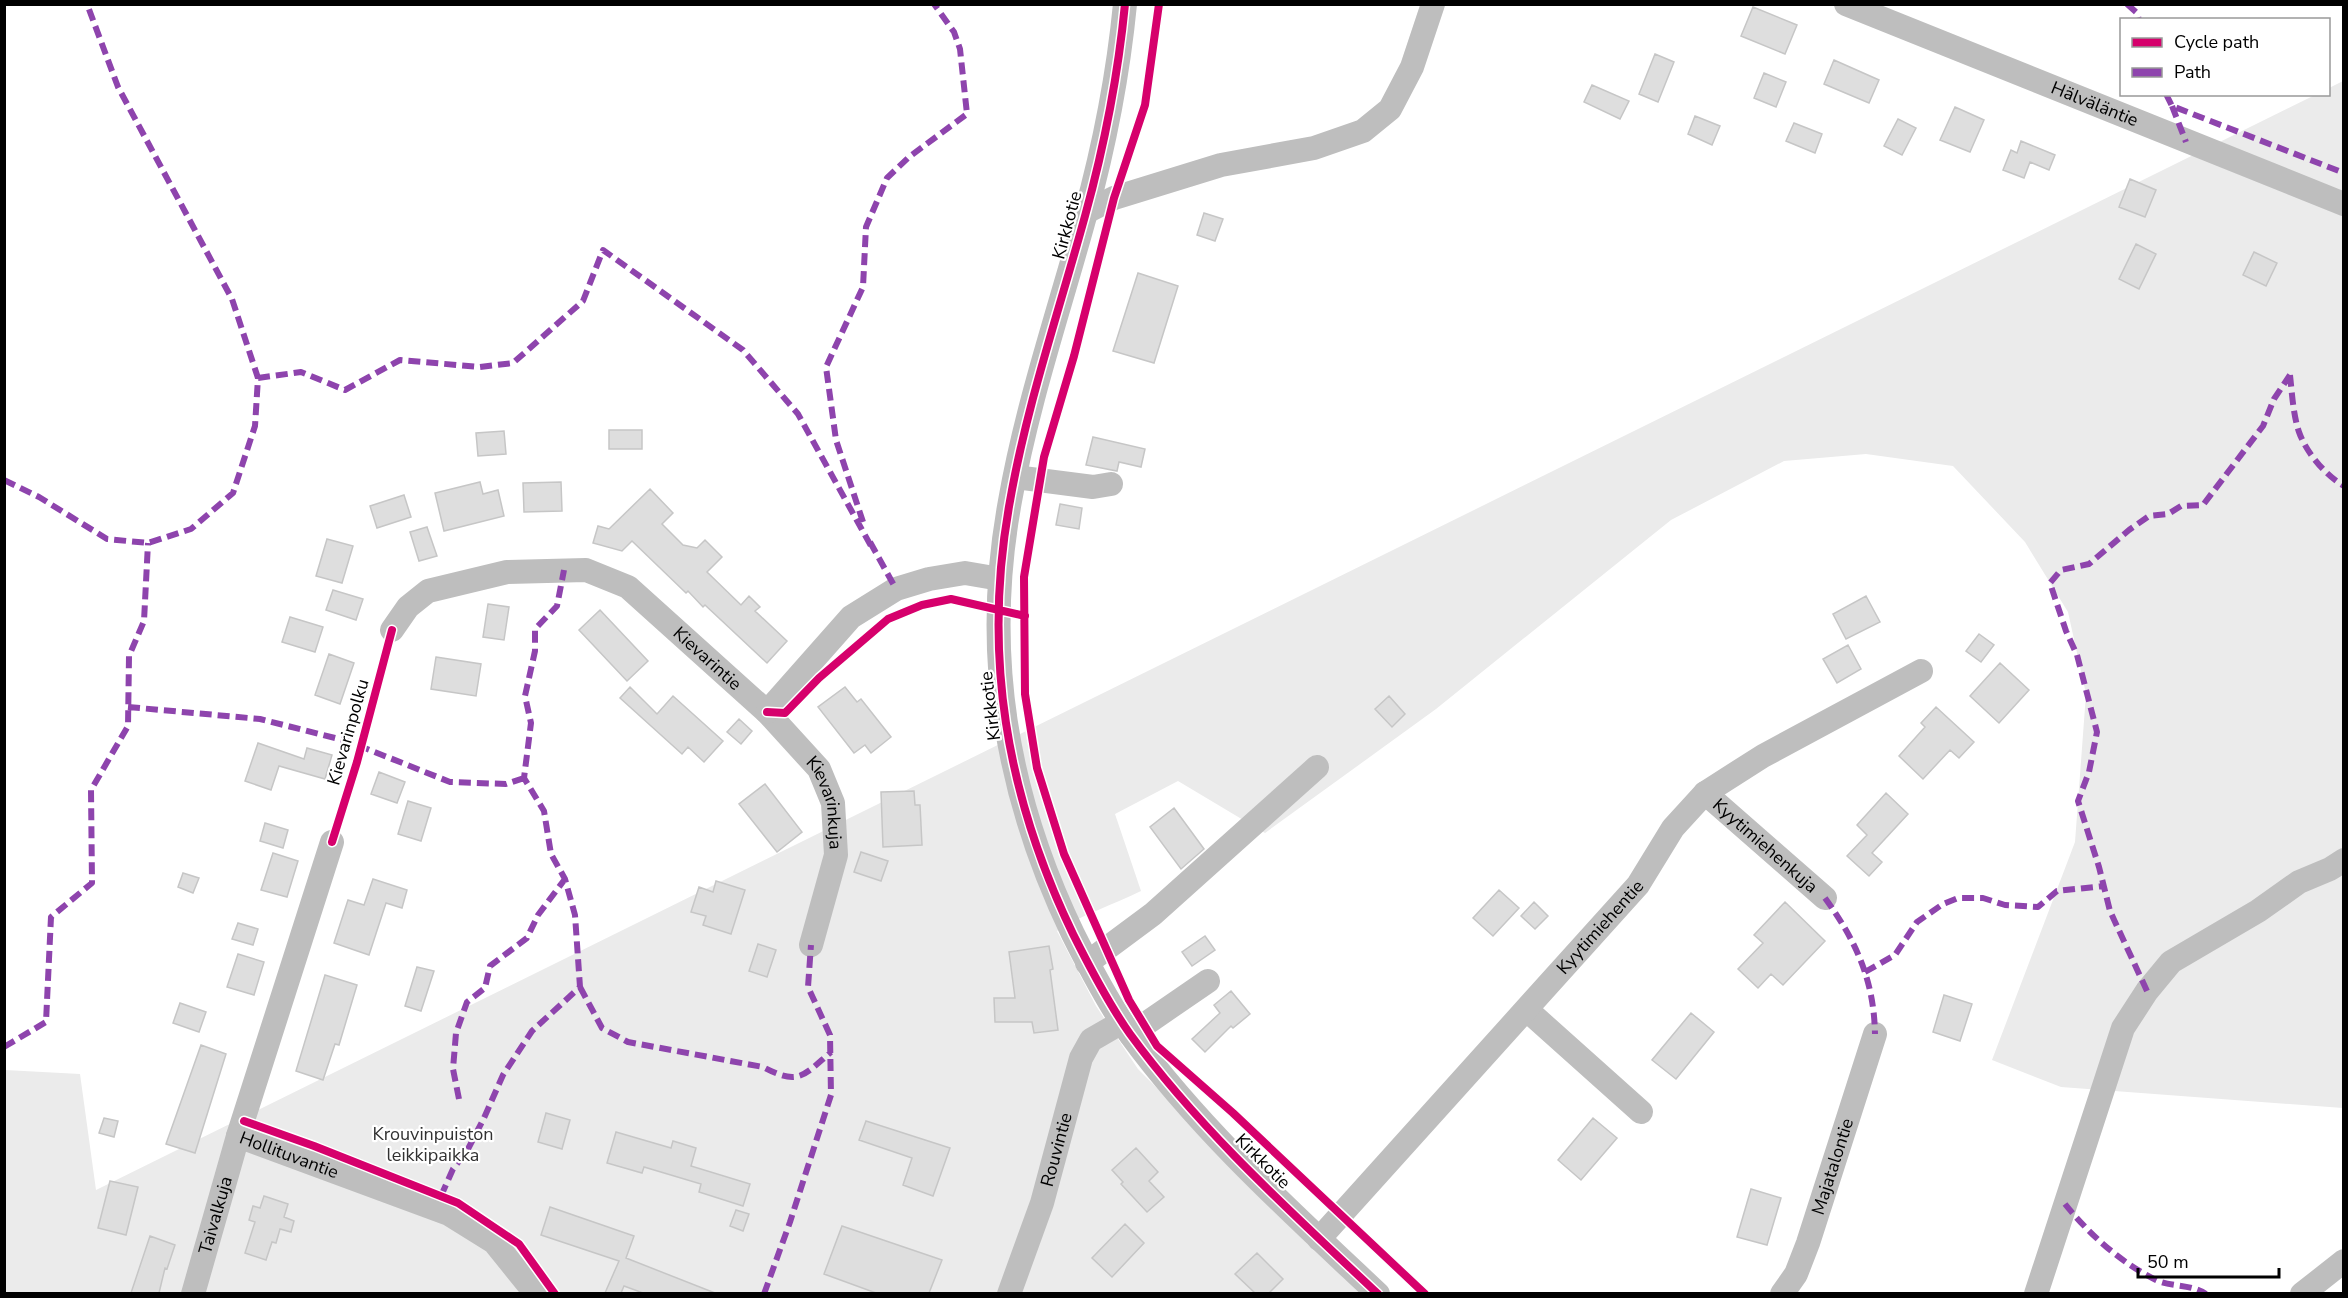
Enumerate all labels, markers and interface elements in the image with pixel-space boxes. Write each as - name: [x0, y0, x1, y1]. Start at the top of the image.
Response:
- legend: [2120, 18, 2330, 96]
- text: Cycle path: [2174, 30, 2259, 54]
- text: Path: [2174, 60, 2211, 84]
- street label: Hälväläntie: [2047, 76, 2142, 132]
- street label: Kirkkotie: [1046, 188, 1088, 262]
- street label: Kievarintie: [668, 621, 747, 696]
- street label: Kirkkotie: [974, 670, 1006, 742]
- street label: Kievarinpolku: [321, 676, 375, 788]
- street label: Kievarinkuja: [801, 751, 848, 850]
- street label: Kyytimiehenkuja: [1707, 793, 1823, 898]
- street label: Kyytimiehentie: [1551, 875, 1649, 979]
- street label: Rouvintie: [1035, 1110, 1078, 1189]
- street label: Majatalontie: [1806, 1115, 1859, 1218]
- park label: Krouvinpuiston leikkipaikka: [372, 1122, 494, 1167]
- street label: Hollituvantie: [236, 1126, 342, 1184]
- street label: Kirkkotie: [1230, 1128, 1296, 1194]
- street label: Taivalkuja: [193, 1173, 238, 1257]
- scale bar: [2138, 1241, 2279, 1279]
- text: 50 m: [2147, 1250, 2189, 1274]

